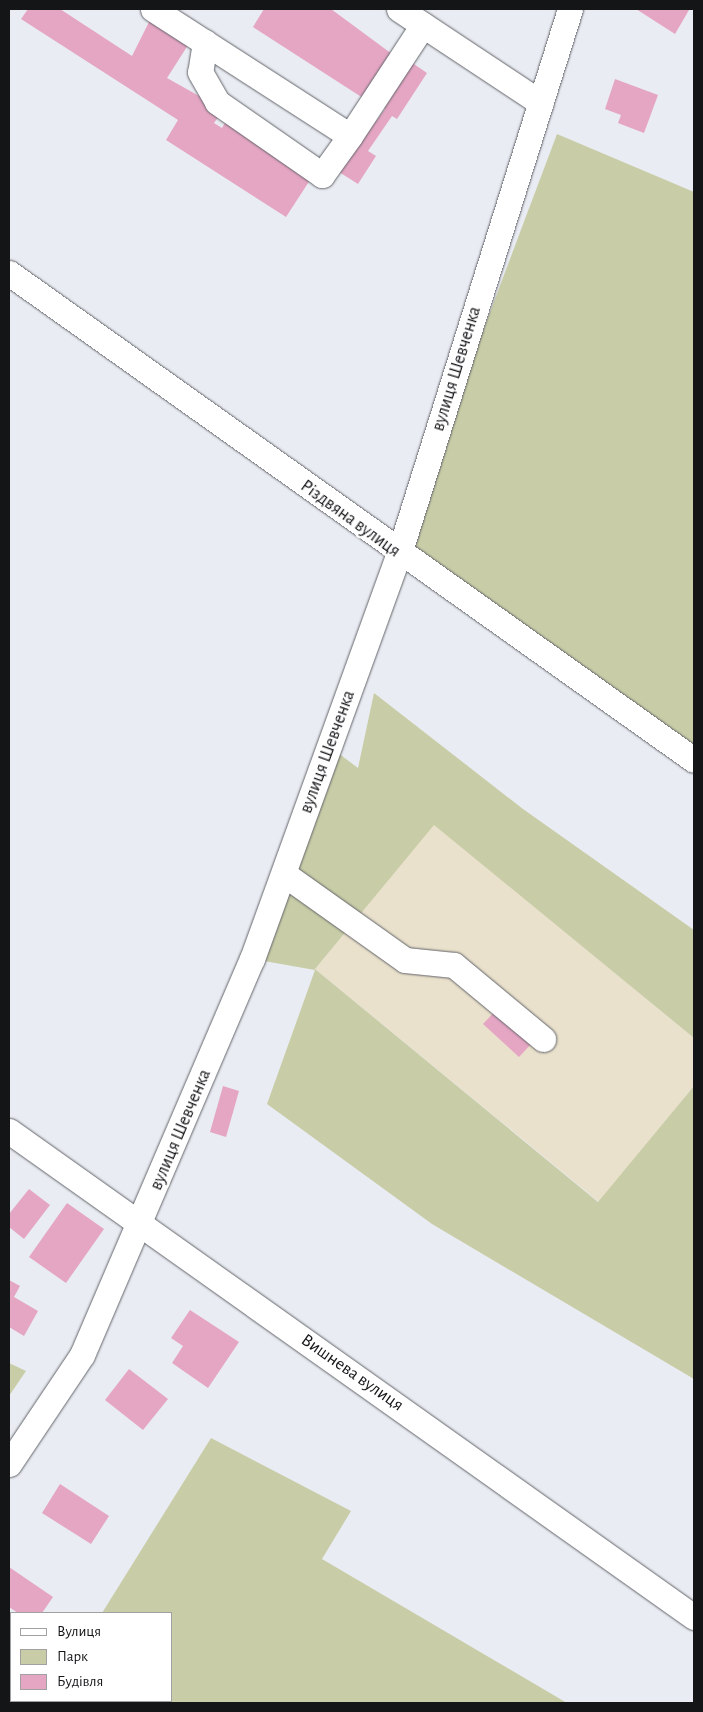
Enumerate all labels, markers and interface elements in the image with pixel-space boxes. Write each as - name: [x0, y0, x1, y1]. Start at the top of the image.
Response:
- street label: вулиця Шевченка: [428, 304, 486, 434]
- street label: Різдвяна вулиця: [296, 476, 404, 562]
- street label: вулиця Шевченка: [296, 688, 360, 816]
- street label: вулиця Шевченка: [146, 1066, 216, 1194]
- street label: Вишнева вулиця: [296, 1330, 408, 1416]
- legend: [10, 1612, 172, 1702]
- text: Вулиця: [57, 1624, 101, 1639]
- text: Парк: [57, 1649, 88, 1664]
- text: Будівля: [57, 1674, 103, 1689]

